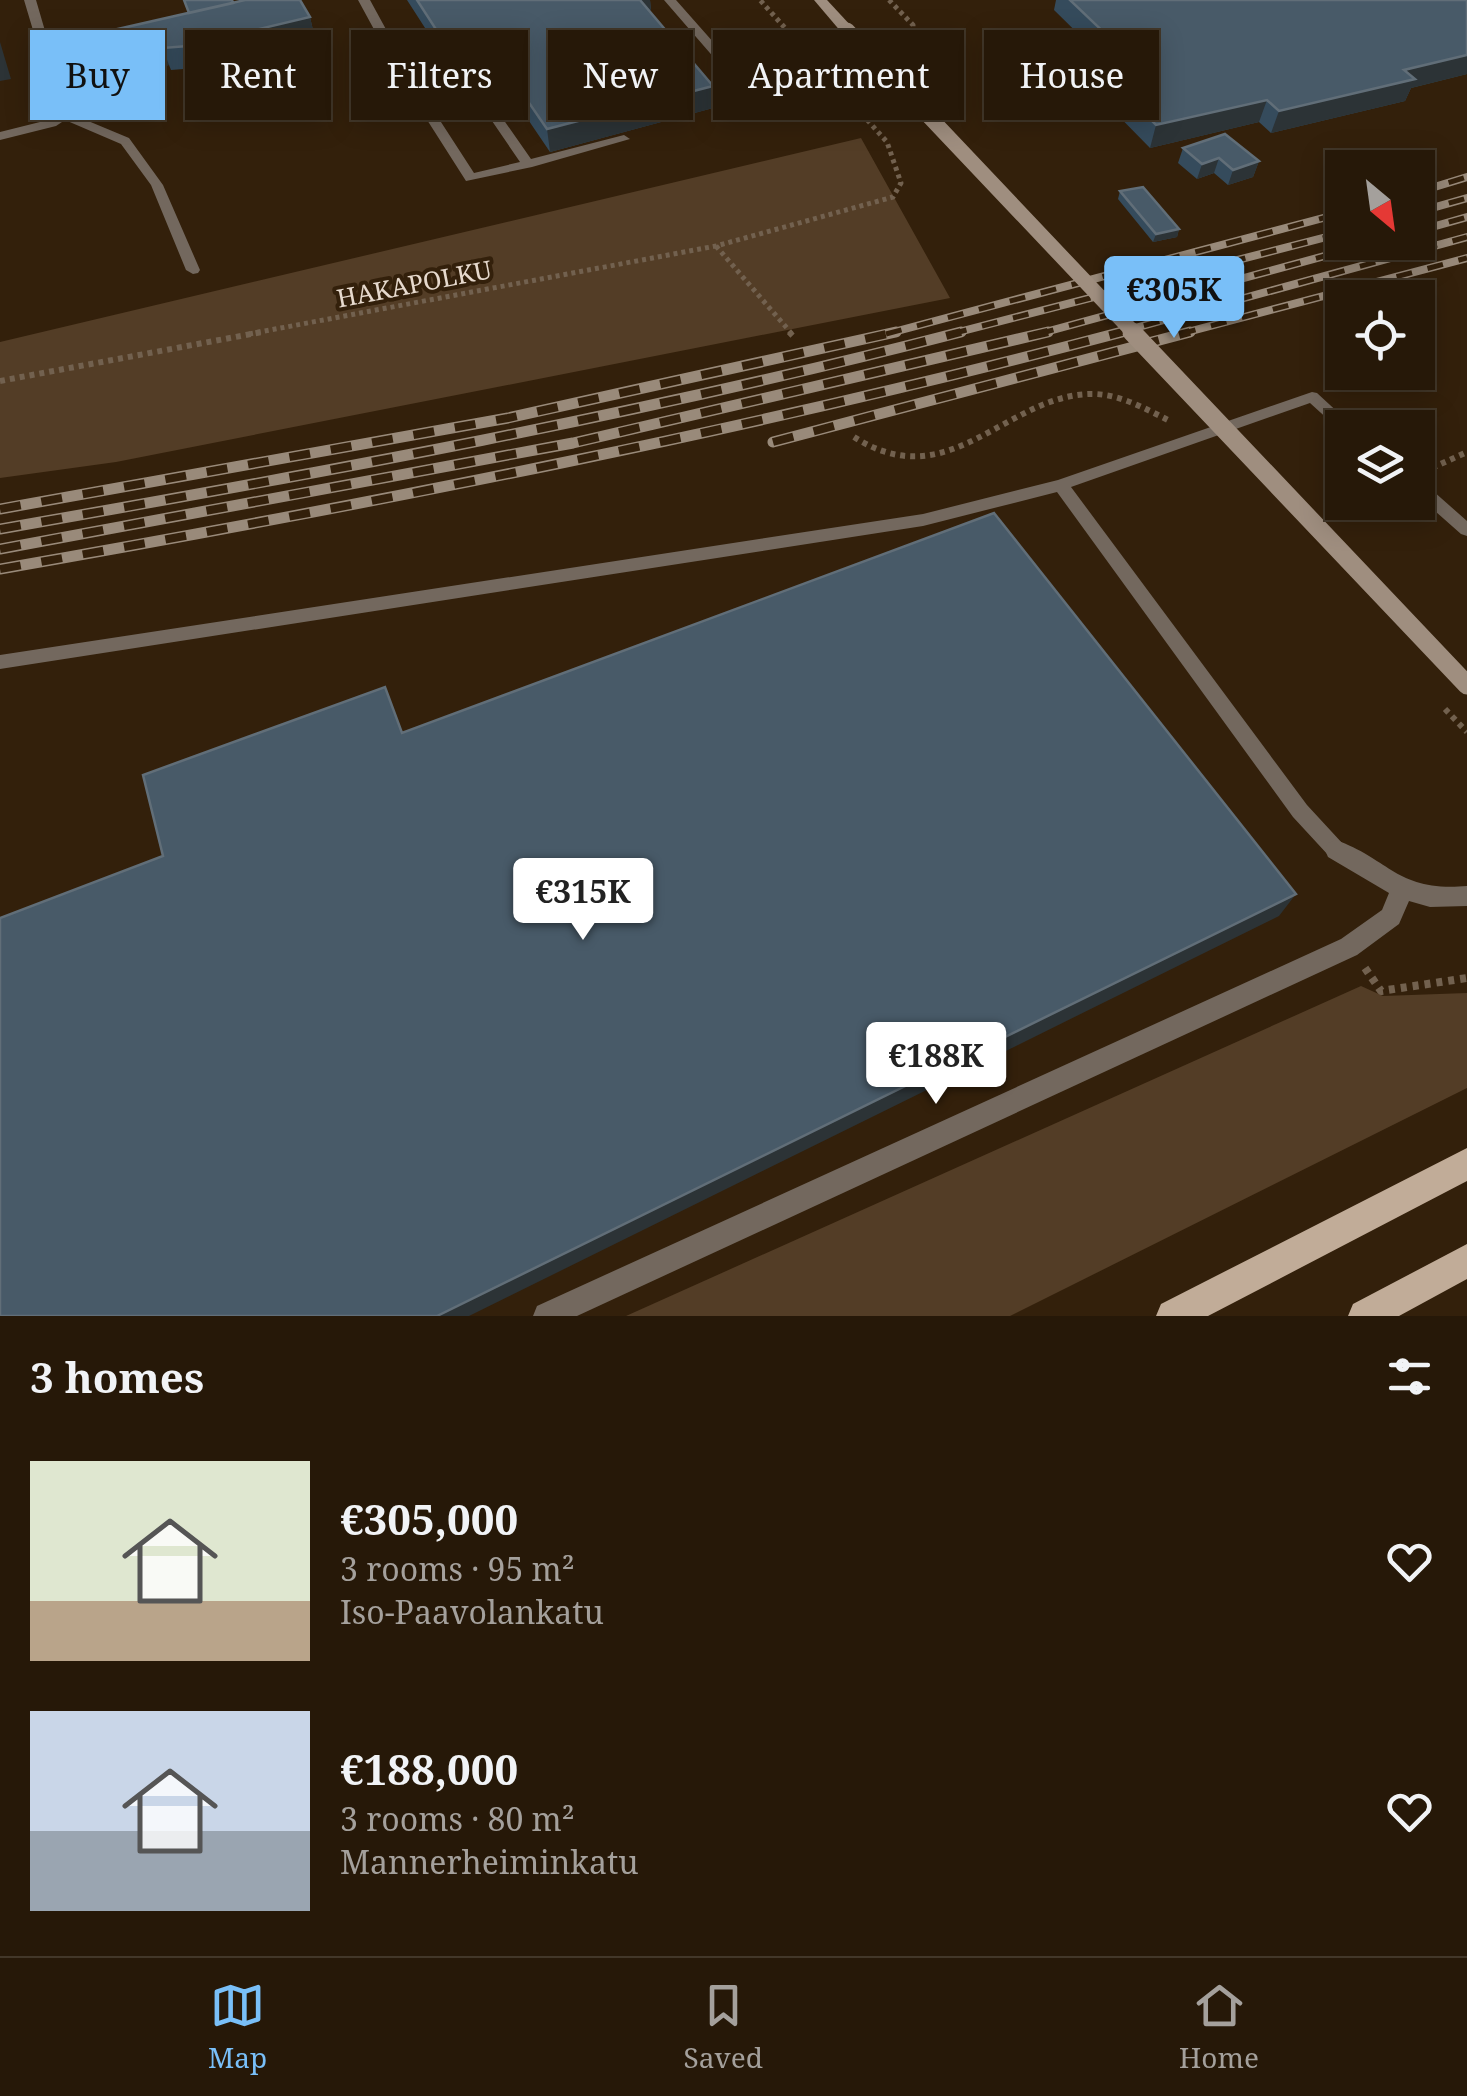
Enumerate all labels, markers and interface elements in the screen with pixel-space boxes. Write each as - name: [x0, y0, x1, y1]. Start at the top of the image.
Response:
- chip: Buy: [30, 30, 165, 120]
- chip: Rent: [185, 30, 331, 120]
- chip: Filters: [351, 30, 528, 120]
- chip: New: [548, 30, 693, 120]
- chip: Apartment: [713, 30, 964, 120]
- chip: House: [984, 30, 1159, 120]
- north arrow: [1325, 150, 1435, 260]
- map controls: [1325, 150, 1435, 520]
- street label: HAKAPOLKU: [334, 251, 494, 315]
- pin: €305K: [1104, 256, 1244, 341]
- text: €305K: [1126, 267, 1222, 310]
- button: locate: [1325, 280, 1435, 390]
- button: layers: [1325, 410, 1435, 520]
- pin: €315K: [513, 858, 653, 943]
- text: €315K: [535, 869, 631, 912]
- pin: €188K: [866, 1022, 1006, 1107]
- text: €188K: [888, 1033, 984, 1076]
- text: 3 homes: [30, 1348, 204, 1405]
- icon: filters: [1382, 1349, 1437, 1404]
- text: €305,000: [340, 1490, 518, 1547]
- icon: home: [110, 1501, 230, 1621]
- icon: heart: [1382, 1534, 1437, 1589]
- text: 3 rooms · 95 m²: [340, 1547, 575, 1590]
- text: Iso-Paavolankatu: [340, 1590, 604, 1633]
- text: €188,000: [340, 1740, 518, 1797]
- icon: home: [110, 1751, 230, 1871]
- icon: heart: [1382, 1784, 1437, 1839]
- text: 3 rooms · 80 m²: [340, 1797, 575, 1840]
- text: Mannerheiminkatu: [340, 1840, 639, 1883]
- tab: Map: [208, 1978, 267, 2076]
- tab: Saved: [684, 1978, 763, 2076]
- tab: Home: [1179, 1978, 1259, 2076]

